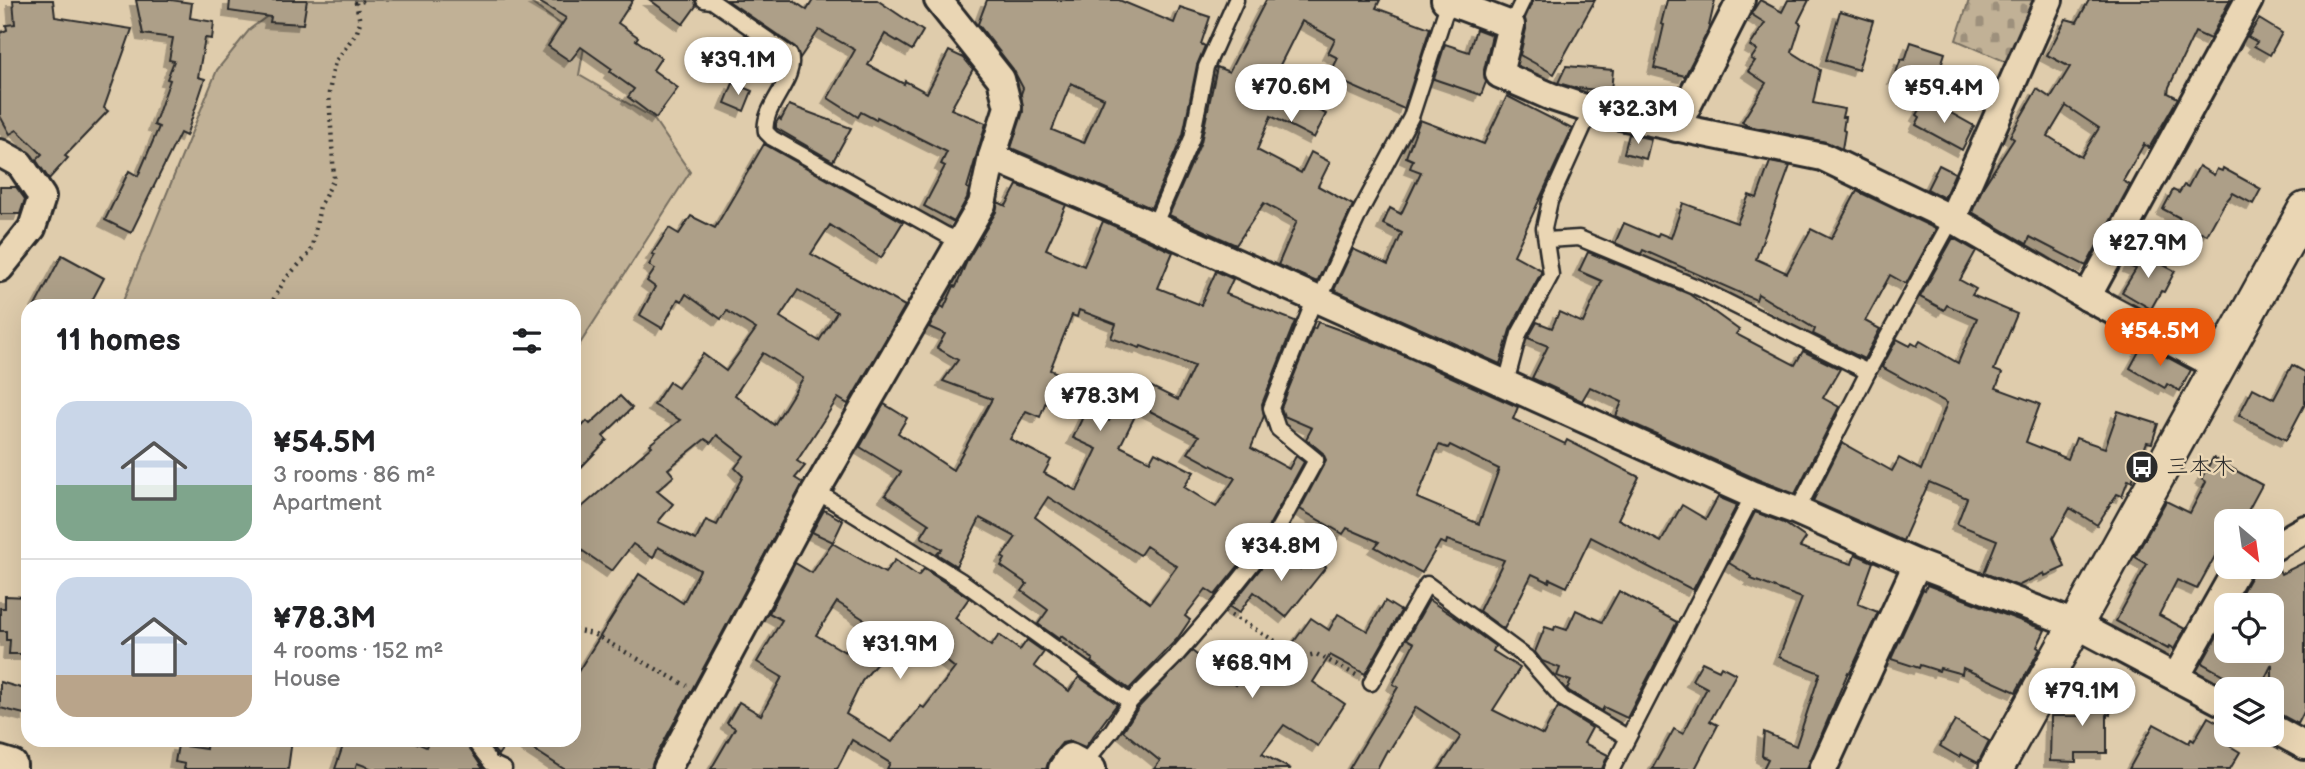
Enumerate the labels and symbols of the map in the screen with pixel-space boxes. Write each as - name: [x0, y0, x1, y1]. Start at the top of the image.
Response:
- pin: ¥39.1M: [681, 38, 795, 97]
- pin: ¥70.6M: [1234, 64, 1348, 124]
- pin: ¥59.4M: [1887, 66, 2001, 125]
- pin: ¥32.3M: [1581, 86, 1695, 146]
- pin: ¥27.9M: [2091, 220, 2205, 280]
- pin: ¥54.5M: [2103, 308, 2217, 368]
- pin: ¥78.3M: [1043, 374, 1157, 433]
- bus stop icon: 三本木: [2123, 448, 2161, 486]
- place label: 三本木: [2166, 453, 2235, 481]
- north arrow: [2214, 509, 2284, 579]
- pin: ¥34.8M: [1224, 524, 1338, 583]
- pin: ¥31.9M: [843, 622, 957, 681]
- pin: ¥68.9M: [1195, 640, 1309, 700]
- pin: ¥79.1M: [2025, 668, 2139, 728]

